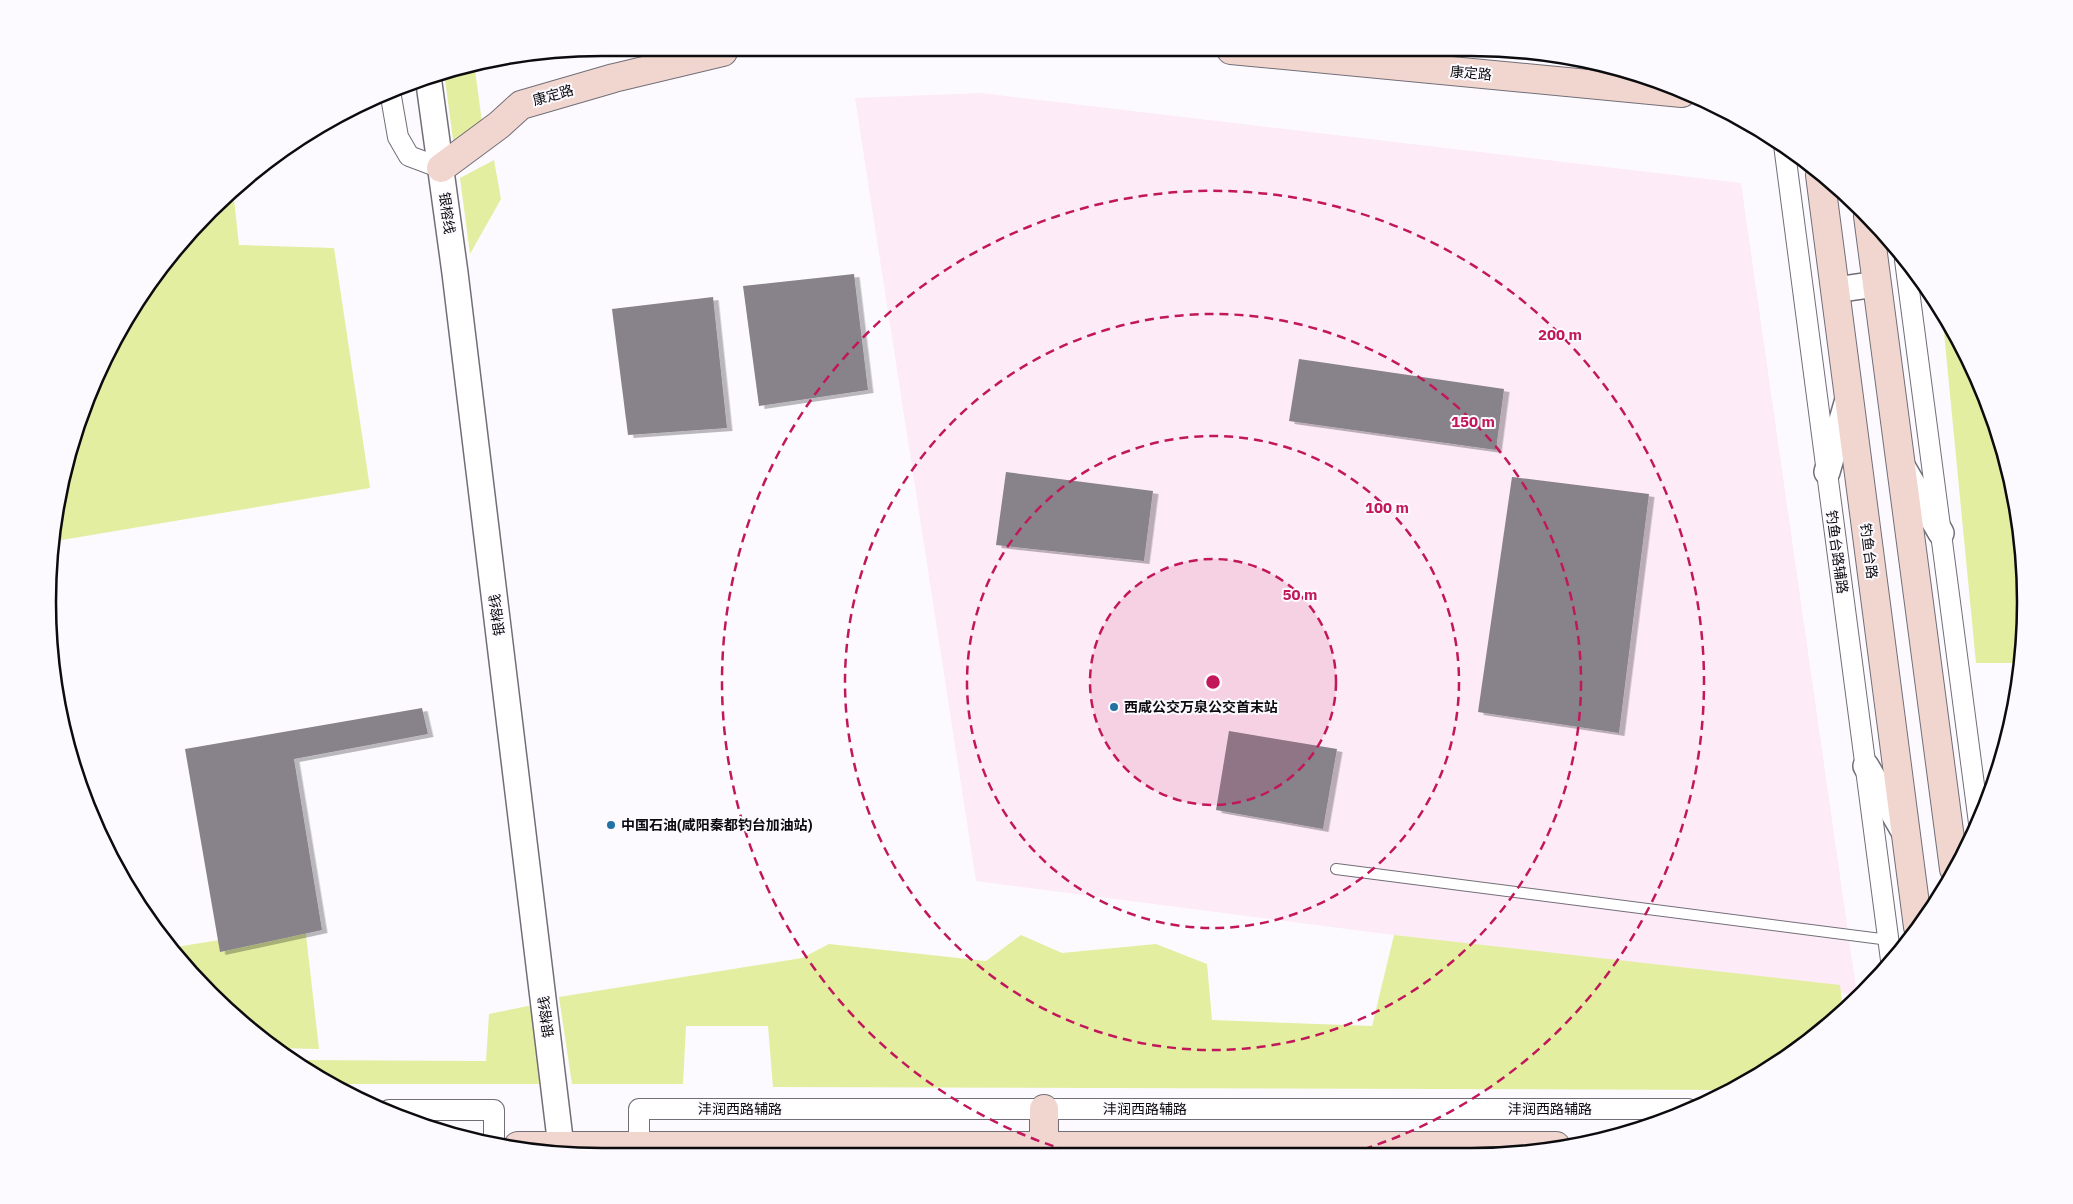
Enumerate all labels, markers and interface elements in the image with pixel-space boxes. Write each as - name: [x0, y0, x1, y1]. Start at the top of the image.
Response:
- street label: 康定路: [1449, 62, 1493, 84]
- street label: 康定路: [530, 81, 576, 109]
- street label: 银榕线: [435, 191, 459, 235]
- text: 200 m: [1538, 325, 1582, 344]
- text: 150 m: [1451, 412, 1495, 431]
- text: 100 m: [1365, 498, 1409, 517]
- street label: 钓鱼台路辅路: [1822, 509, 1852, 595]
- street label: 钓鱼台路: [1857, 522, 1881, 580]
- text: 50 m: [1283, 585, 1317, 604]
- street label: 银榕线: [486, 593, 508, 637]
- centre of rings: [1204, 673, 1222, 691]
- place label: 西咸公交万泉公交首末站: [1124, 698, 1278, 716]
- marker: 西咸公交万泉公交首末站: [1108, 701, 1120, 713]
- place label: 中国石油(咸阳秦都钓台加油站): [621, 816, 813, 834]
- marker: 中国石油(咸阳秦都钓台加油站): [605, 819, 617, 831]
- street label: 银榕线: [535, 995, 557, 1039]
- street label: 沣润西路辅路: [698, 1100, 782, 1118]
- street label: 沣润西路辅路: [1103, 1100, 1187, 1118]
- street label: 沣润西路辅路: [1508, 1100, 1592, 1118]

